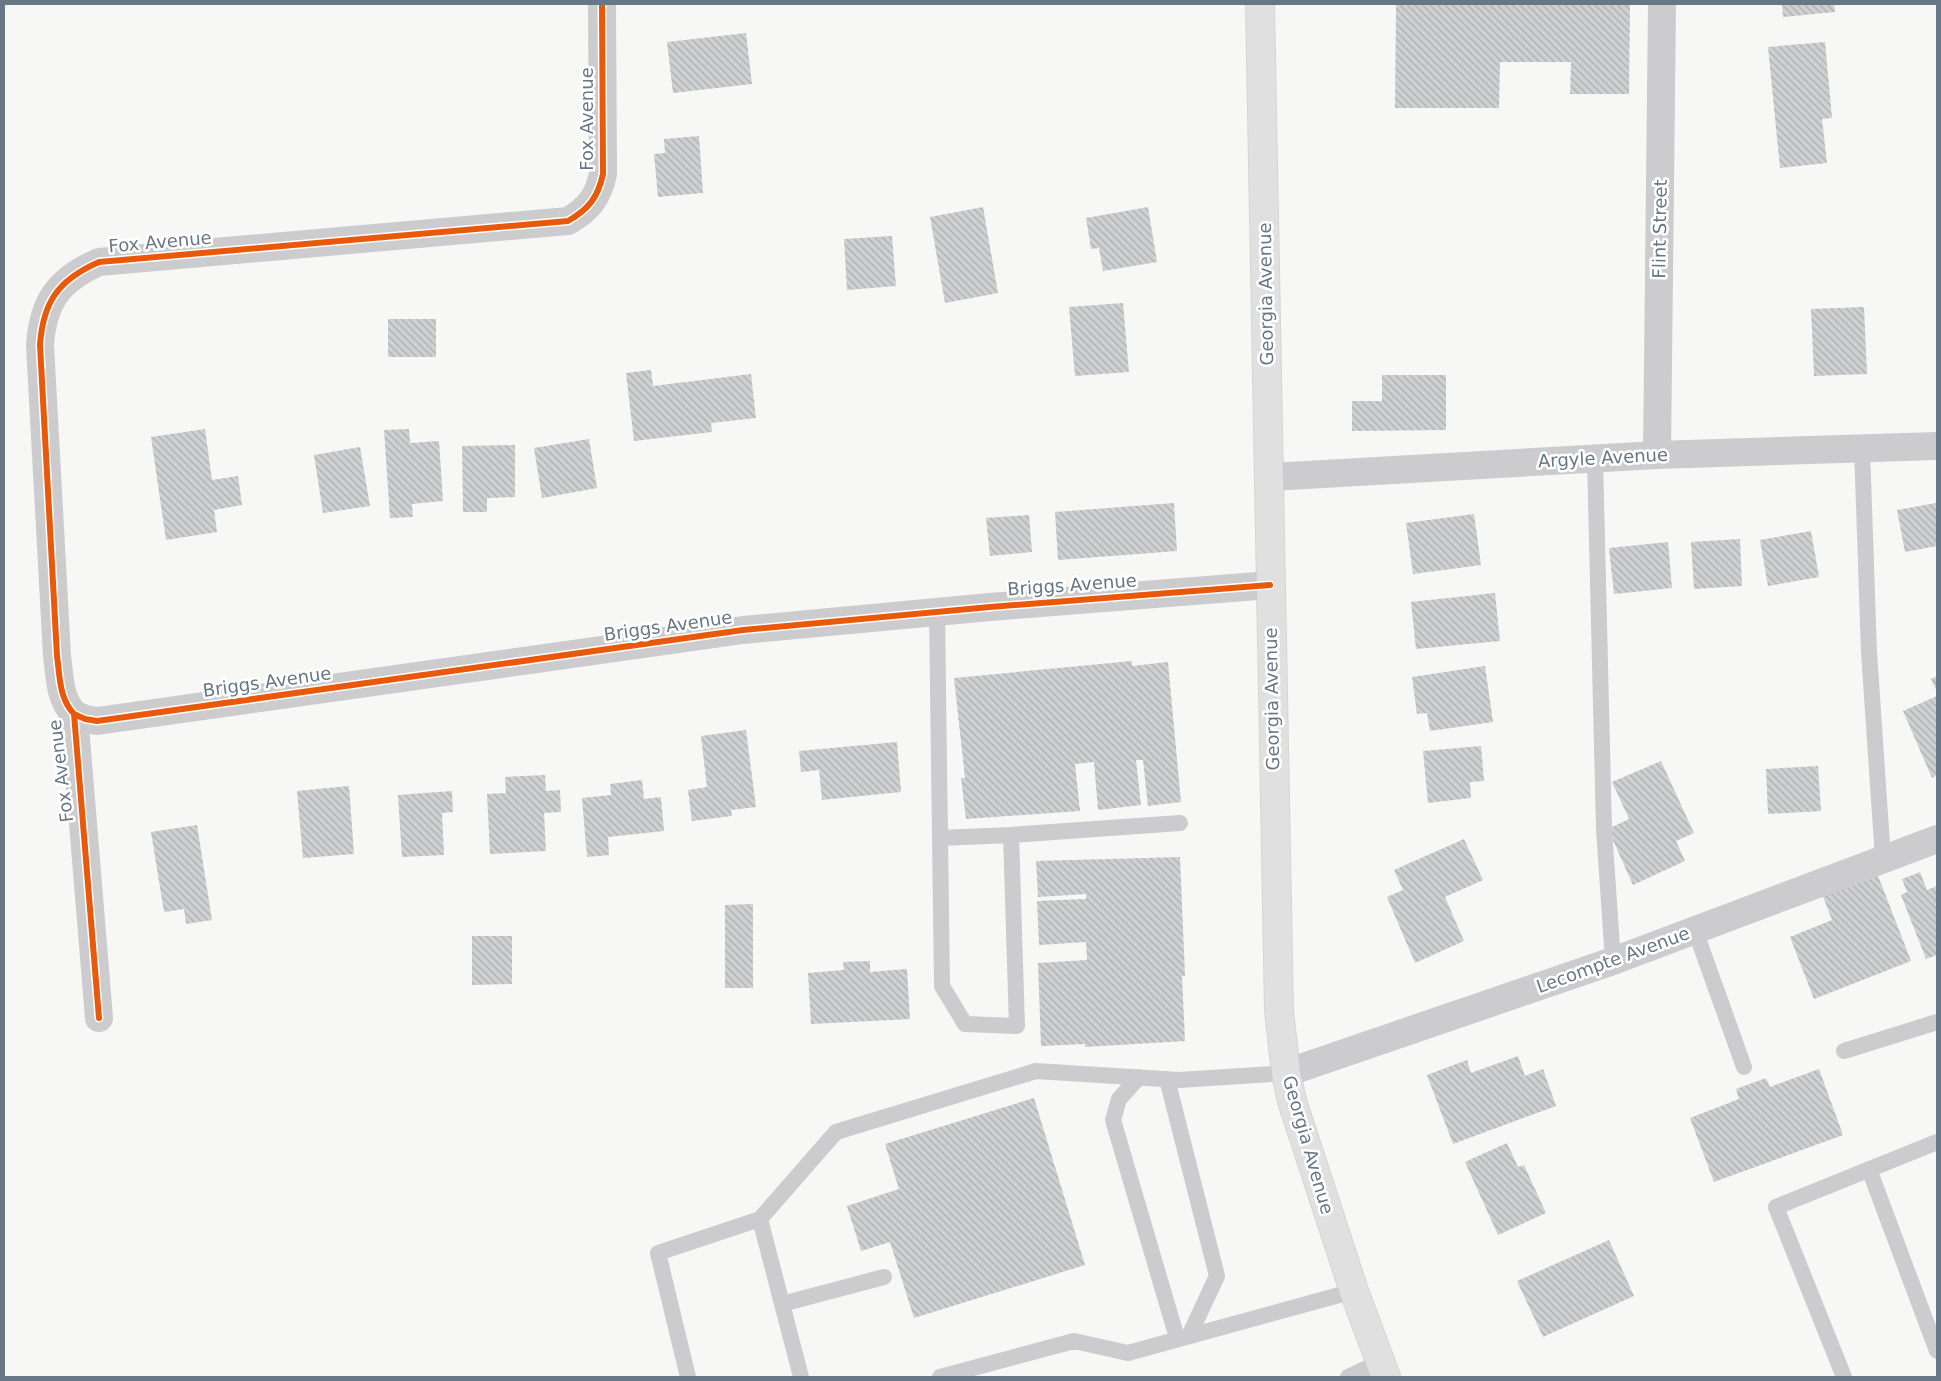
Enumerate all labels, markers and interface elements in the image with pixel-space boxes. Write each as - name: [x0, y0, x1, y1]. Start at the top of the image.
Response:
- street label: Fox Avenue: [576, 67, 597, 171]
- street label: Flint Street: [1648, 179, 1671, 279]
- street label: Georgia Avenue: [1254, 222, 1277, 366]
- street label: Fox Avenue: [108, 227, 212, 256]
- street label: Argyle Avenue: [1537, 444, 1669, 471]
- street label: Briggs Avenue: [1007, 570, 1137, 599]
- street label: Briggs Avenue: [602, 606, 734, 645]
- street label: Georgia Avenue: [1260, 627, 1283, 771]
- street label: Briggs Avenue: [201, 662, 333, 701]
- street label: Fox Avenue: [44, 718, 77, 824]
- street label: Lecompte Avenue: [1533, 922, 1692, 997]
- street label: Georgia Avenue: [1279, 1073, 1338, 1217]

